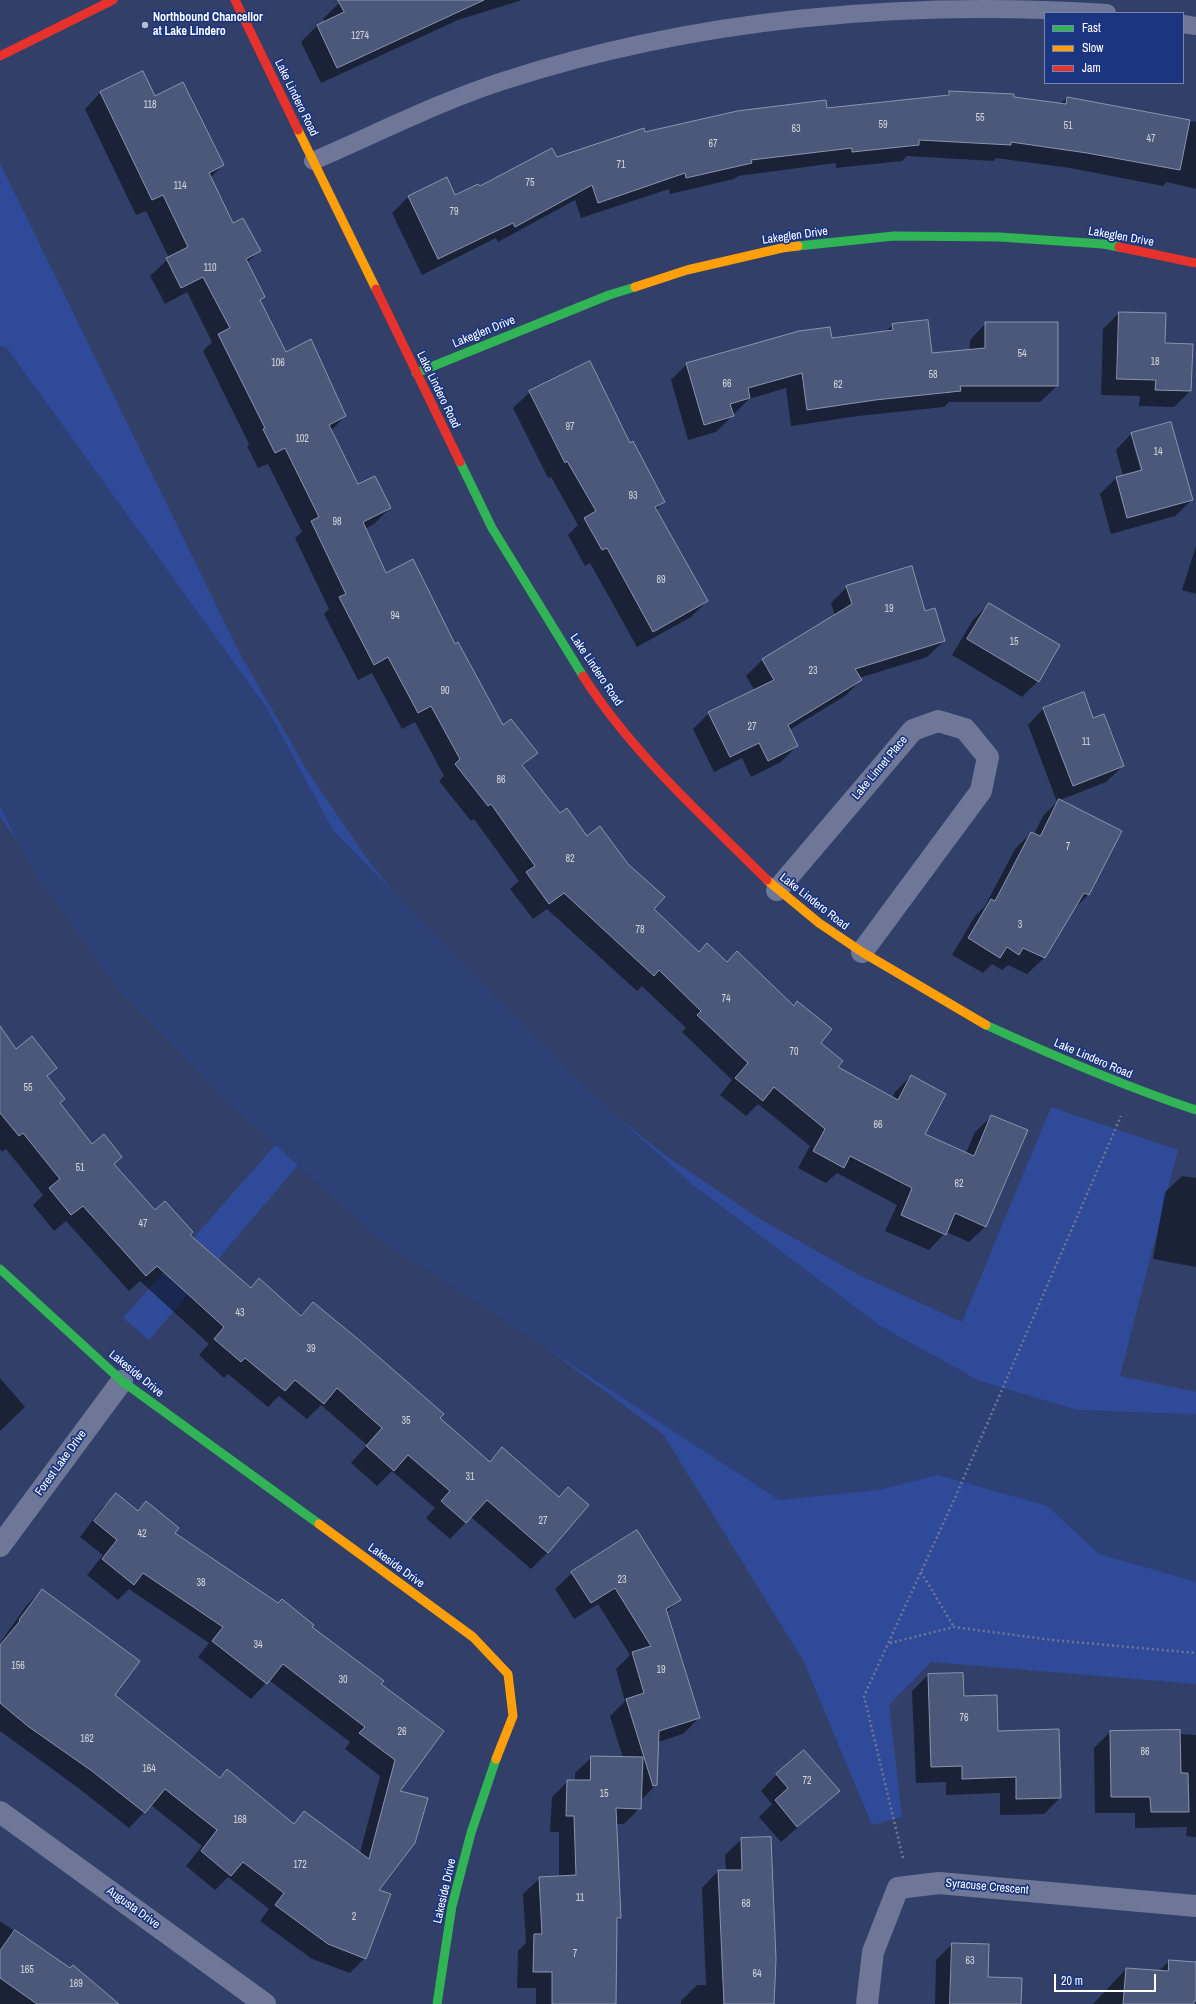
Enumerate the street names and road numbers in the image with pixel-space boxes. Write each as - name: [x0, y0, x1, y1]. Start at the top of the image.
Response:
- street label: Lake Lindero Road: [271, 57, 321, 139]
- street label: Lakeglen Drive: [761, 224, 829, 248]
- street label: Lakeglen Drive: [1087, 224, 1155, 250]
- street label: Lakeglen Drive: [451, 313, 517, 351]
- street label: Lake Lindero Road: [413, 349, 463, 431]
- street label: Lake Lindero Road: [567, 631, 625, 709]
- street label: Lake Linnet Place: [849, 733, 911, 803]
- street label: Lake Lindero Road: [777, 871, 851, 933]
- street label: Lake Lindero Road: [1052, 1036, 1134, 1082]
- street label: Lakeside Drive: [106, 1348, 166, 1400]
- street label: Forest Lake Drive: [32, 1427, 90, 1499]
- street label: Lakeside Drive: [365, 1541, 427, 1591]
- street label: Lakeside Drive: [431, 1857, 459, 1925]
- street label: Syracuse Crescent: [945, 1876, 1029, 1898]
- street label: Augusta Drive: [104, 1884, 162, 1932]

